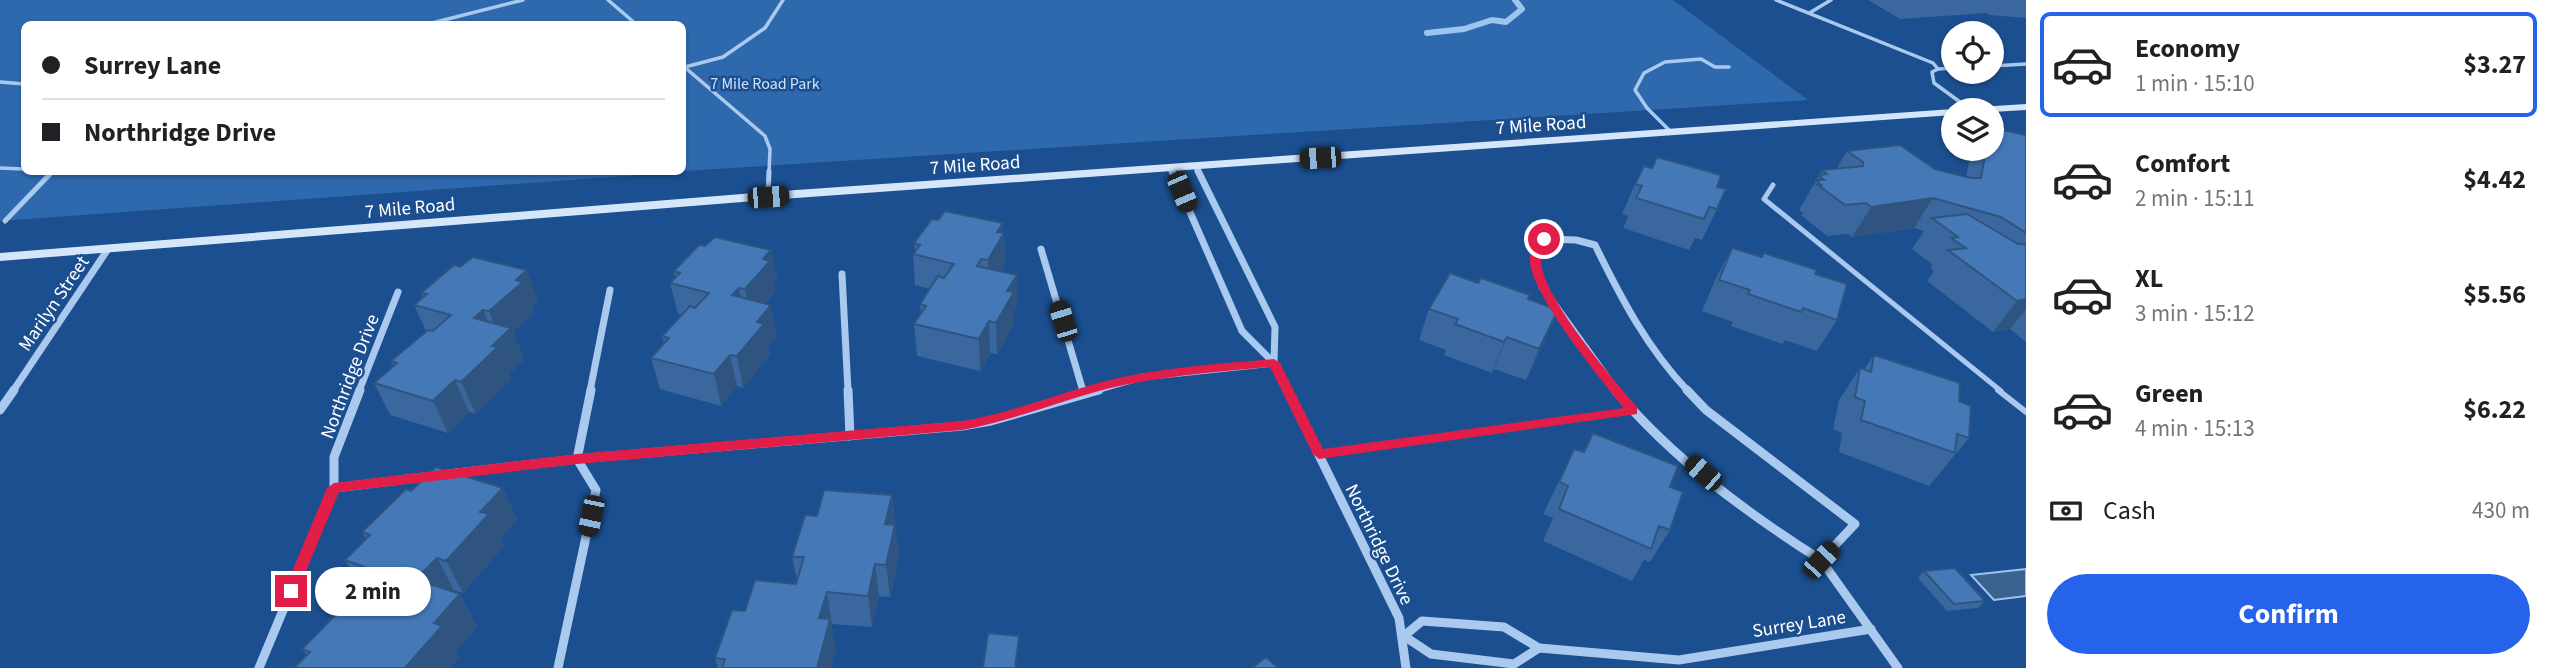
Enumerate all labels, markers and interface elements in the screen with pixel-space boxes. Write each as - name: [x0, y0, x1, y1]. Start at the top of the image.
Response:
- map controls: [1941, 21, 2004, 161]
- button: locate: [1941, 21, 2004, 84]
- text: Economy: [2135, 30, 2240, 67]
- icon: car: [2051, 33, 2114, 96]
- text: $3.27: [2463, 46, 2526, 83]
- text: Surrey Lane: [84, 47, 221, 84]
- text: 1 min · 15:10: [2135, 67, 2255, 100]
- park label: 7 Mile Road Park: [710, 73, 820, 95]
- button: layers: [1941, 98, 2004, 161]
- street label: 7 Mile Road: [1495, 109, 1587, 142]
- text: Northridge Drive: [84, 114, 276, 151]
- text: Comfort: [2135, 145, 2230, 182]
- car: [1299, 146, 1342, 170]
- icon: car: [2051, 148, 2114, 211]
- street label: 7 Mile Road: [929, 149, 1021, 182]
- text: $4.42: [2463, 161, 2526, 198]
- car: [1165, 169, 1200, 215]
- text: 2 min · 15:11: [2135, 182, 2255, 215]
- car: [747, 185, 790, 209]
- street label: 7 Mile Road: [364, 191, 456, 226]
- route start: [1528, 223, 1560, 255]
- street label: Marilyn Street: [12, 250, 97, 357]
- text: XL: [2135, 260, 2163, 297]
- icon: car: [2051, 263, 2114, 326]
- text: $5.56: [2463, 276, 2526, 313]
- text: 3 min · 15:12: [2135, 297, 2255, 330]
- car: [1047, 298, 1080, 344]
- street label: Northridge Drive: [314, 310, 387, 443]
- text: Green: [2135, 375, 2203, 412]
- icon: car: [2051, 378, 2114, 441]
- text: $6.22: [2463, 391, 2526, 428]
- text: 4 min · 15:13: [2135, 412, 2255, 445]
- car: [1681, 451, 1726, 495]
- street label: Northridge Drive: [1338, 480, 1420, 610]
- icon: cash: [2047, 492, 2085, 530]
- text: Cash: [2103, 492, 2156, 529]
- car: [577, 493, 606, 539]
- text: 430 m: [2472, 494, 2530, 527]
- car: [1799, 537, 1844, 583]
- callout: 2 min: [316, 566, 431, 616]
- button: Confirm: [2047, 574, 2530, 654]
- route end: [275, 575, 307, 607]
- text: 2 min: [345, 575, 401, 608]
- street label: Surrey Lane: [1751, 604, 1848, 645]

